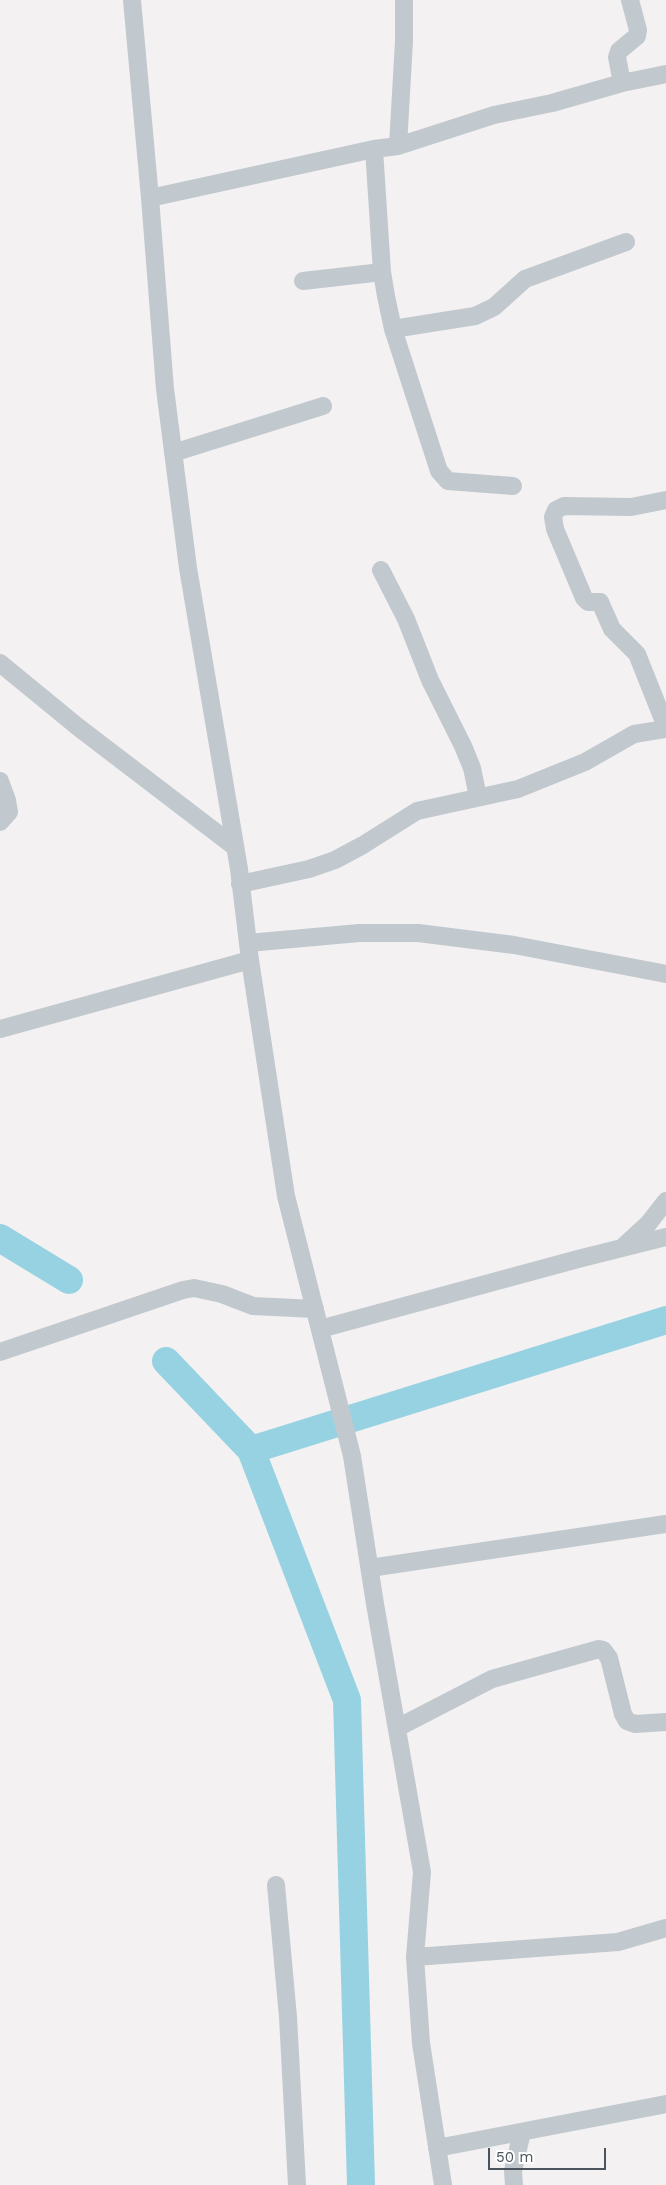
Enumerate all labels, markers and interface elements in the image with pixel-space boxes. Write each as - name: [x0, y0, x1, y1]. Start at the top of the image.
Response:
- scale bar: [491, 2138, 608, 2170]
- text: 50 m: [496, 2148, 533, 2166]

